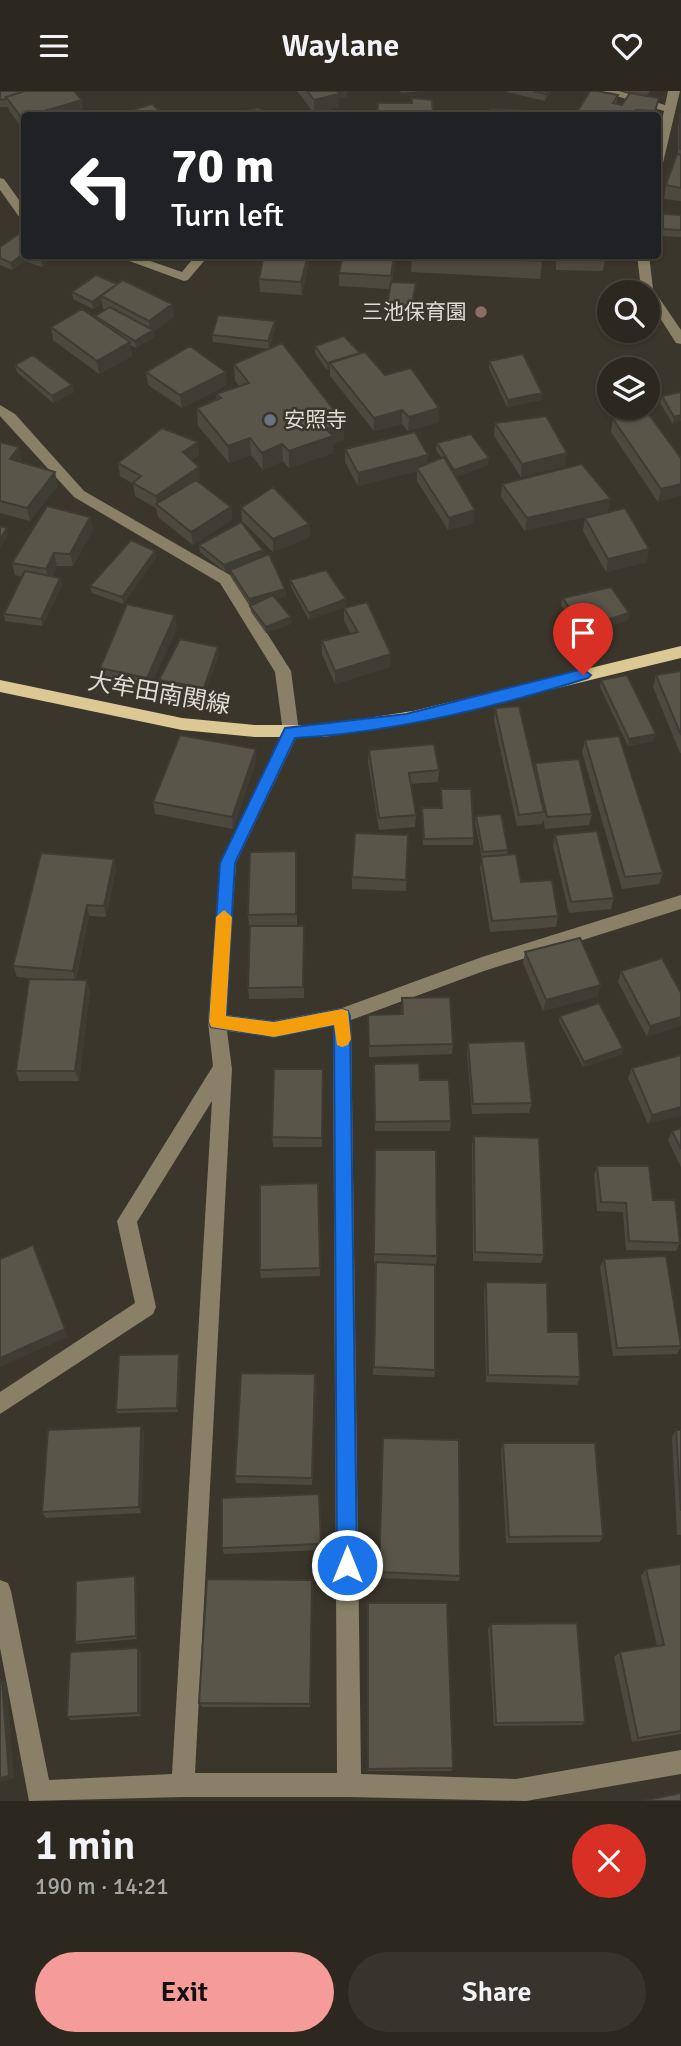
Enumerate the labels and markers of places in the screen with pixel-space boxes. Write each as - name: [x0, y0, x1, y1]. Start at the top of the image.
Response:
- place label: 三池保育園: [362, 299, 467, 325]
- marker: 三池保育園: [473, 304, 489, 320]
- place label: 安照寺: [284, 407, 347, 433]
- marker: 安照寺: [262, 412, 278, 428]
- pin: [553, 603, 613, 675]

